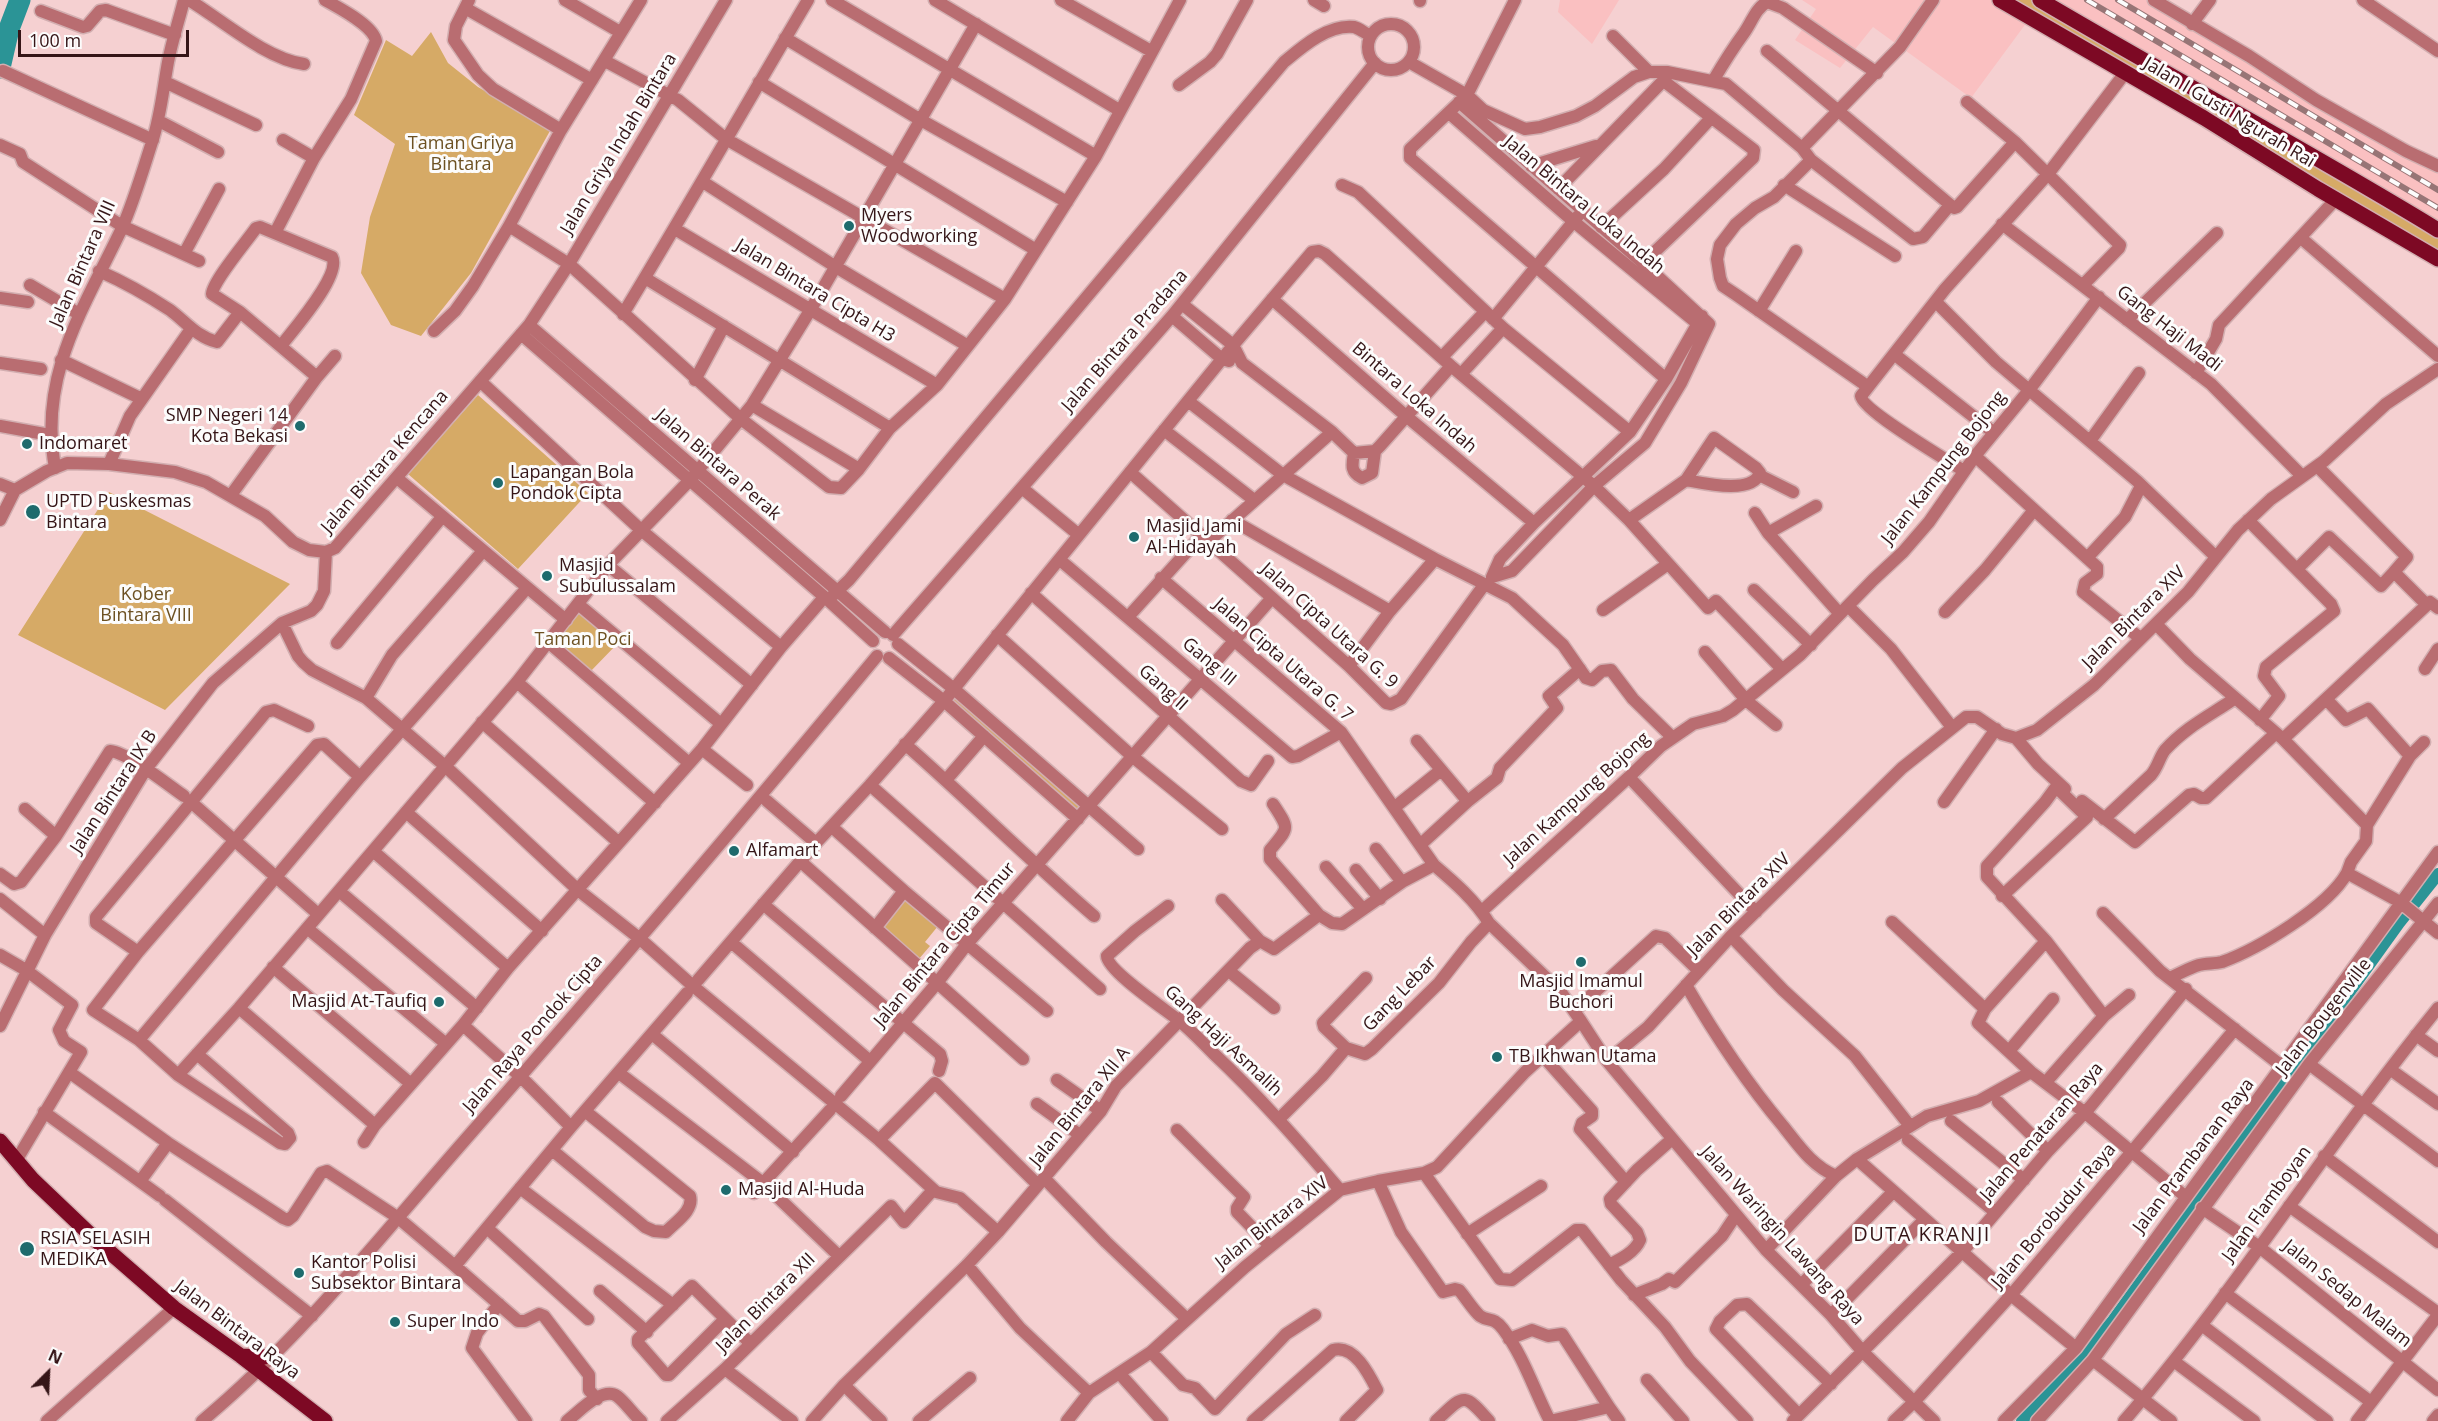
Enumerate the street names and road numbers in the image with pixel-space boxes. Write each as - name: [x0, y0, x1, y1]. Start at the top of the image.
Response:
- street label: Jalan Griya Indah Bintara: [556, 49, 682, 239]
- street label: Jalan I Gusti Ngurah Rai: [2139, 53, 2319, 173]
- street label: Jalan Bintara Loka Indah: [1499, 131, 1669, 279]
- street label: Jalan Bintara VIII: [45, 197, 121, 331]
- street label: Jalan Bintara Cipta H3: [731, 235, 899, 347]
- street label: Jalan Bintara Pradana: [1057, 266, 1193, 416]
- street label: Gang Haji Madi: [2112, 281, 2226, 377]
- street label: Bintara Loka Indah: [1347, 338, 1481, 458]
- street label: Jalan Bintara Kencana: [317, 386, 453, 538]
- street label: Jalan Kampung Bojong: [1877, 387, 2011, 549]
- street label: Jalan Bintara Perak: [651, 405, 785, 525]
- street label: Jalan Cipta Utara G. 9: [1256, 559, 1402, 693]
- street label: Jalan Bintara XIV: [2078, 562, 2190, 674]
- street label: Jalan Cipta Utara G. 7: [1209, 594, 1357, 726]
- street label: Gang III: [1178, 633, 1240, 691]
- street label: Gang II: [1134, 660, 1192, 716]
- street label: Jalan Bintara IX B: [66, 726, 162, 858]
- street label: Jalan Kampung Bojong: [1500, 728, 1654, 870]
- street label: Jalan Bintara XIV: [1683, 849, 1795, 961]
- street label: Jalan Bintara Cipta Timur: [870, 858, 1020, 1032]
- street label: Jalan Raya Pondok Cipta: [459, 951, 607, 1117]
- street label: Gang Lebar: [1359, 952, 1441, 1036]
- street label: Jalan Bougenville: [2272, 954, 2376, 1080]
- street label: Gang Haji Asmalih: [1160, 981, 1286, 1101]
- street label: Jalan Bintara XII A: [1025, 1043, 1135, 1171]
- street label: Jalan Penataran Raya: [1976, 1058, 2108, 1206]
- street label: Jalan Prambanan Raya: [2129, 1074, 2259, 1238]
- street label: Jalan Borobudur Raya: [1987, 1139, 2121, 1293]
- street label: Jalan Waringin Lawang Raya: [1696, 1142, 1868, 1330]
- street label: Jalan Flamboyan: [2218, 1142, 2316, 1266]
- street label: Jalan Bintara XIV: [1211, 1172, 1333, 1274]
- street label: Jalan Sedap Malam: [2278, 1236, 2416, 1352]
- street label: Jalan Bintara XII: [712, 1249, 820, 1357]
- street label: Jalan Bintara Raya: [170, 1276, 304, 1384]

